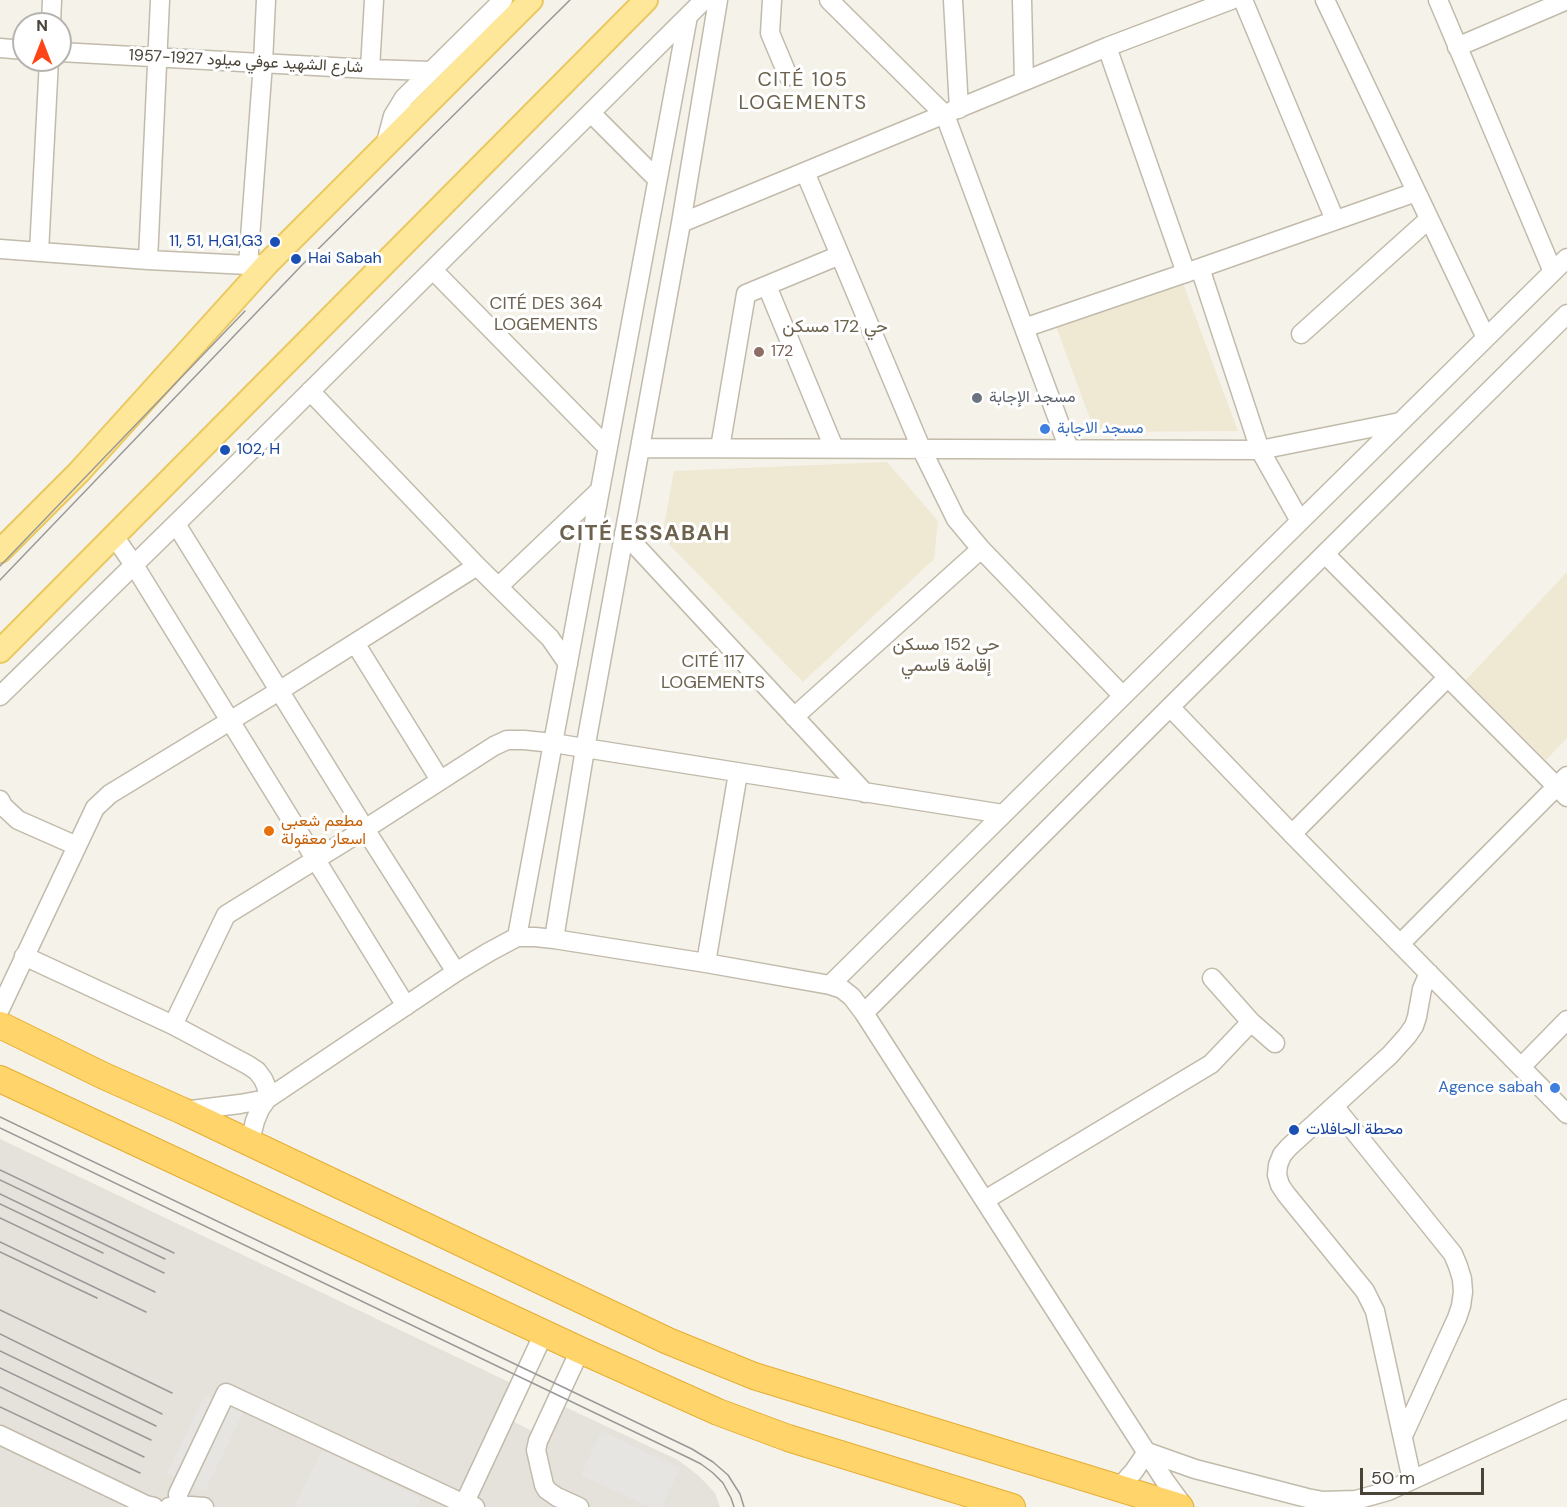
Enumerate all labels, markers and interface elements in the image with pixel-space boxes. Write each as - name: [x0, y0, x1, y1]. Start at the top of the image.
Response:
- north arrow: [12, 12, 72, 72]
- text: N: [36, 15, 48, 36]
- street label: شارع الشهيد عوفي ميلود 1927-1957: [128, 46, 364, 78]
- district label: CITÉ 105 LOGEMENTS: [738, 69, 868, 116]
- place label: 11, 51, H,G1,G3: [169, 232, 263, 252]
- marker: 11, 51, H,G1,G3: [268, 235, 282, 249]
- place label: Hai Sabah: [308, 249, 382, 269]
- marker: Hai Sabah: [289, 252, 303, 266]
- district label: CITÉ DES 364 LOGEMENTS: [481, 293, 611, 336]
- district label: حي 172 مسكن: [782, 316, 888, 338]
- place label: 172: [771, 342, 793, 362]
- marker: 172: [752, 345, 766, 359]
- place label: مسجد الإجابة: [989, 388, 1075, 408]
- marker: مسجد الإجابة: [970, 391, 984, 405]
- place label: مسجد الاجابة: [1057, 419, 1143, 439]
- marker: مسجد الاجابة: [1038, 422, 1052, 436]
- place label: 102, H: [237, 440, 280, 460]
- marker: 102, H: [218, 443, 232, 457]
- district label: CITÉ ESSABAH: [559, 521, 731, 547]
- district label: حي 152 مسكن إقامة قاسمي: [893, 634, 999, 676]
- district label: CITÉ 117 LOGEMENTS: [654, 651, 772, 694]
- place label: مطعم شعبي اسعار معقولة: [281, 812, 366, 850]
- marker: مطعم شعبي اسعار معقولة: [262, 824, 276, 838]
- place label: Agence sabah: [1438, 1078, 1543, 1098]
- marker: Agence sabah: [1548, 1081, 1562, 1095]
- place label: محطة الحافلات: [1306, 1120, 1403, 1140]
- marker: محطة الحافلات: [1287, 1123, 1301, 1137]
- scale bar: [1363, 1456, 1488, 1494]
- text: 50 m: [1371, 1466, 1415, 1490]

